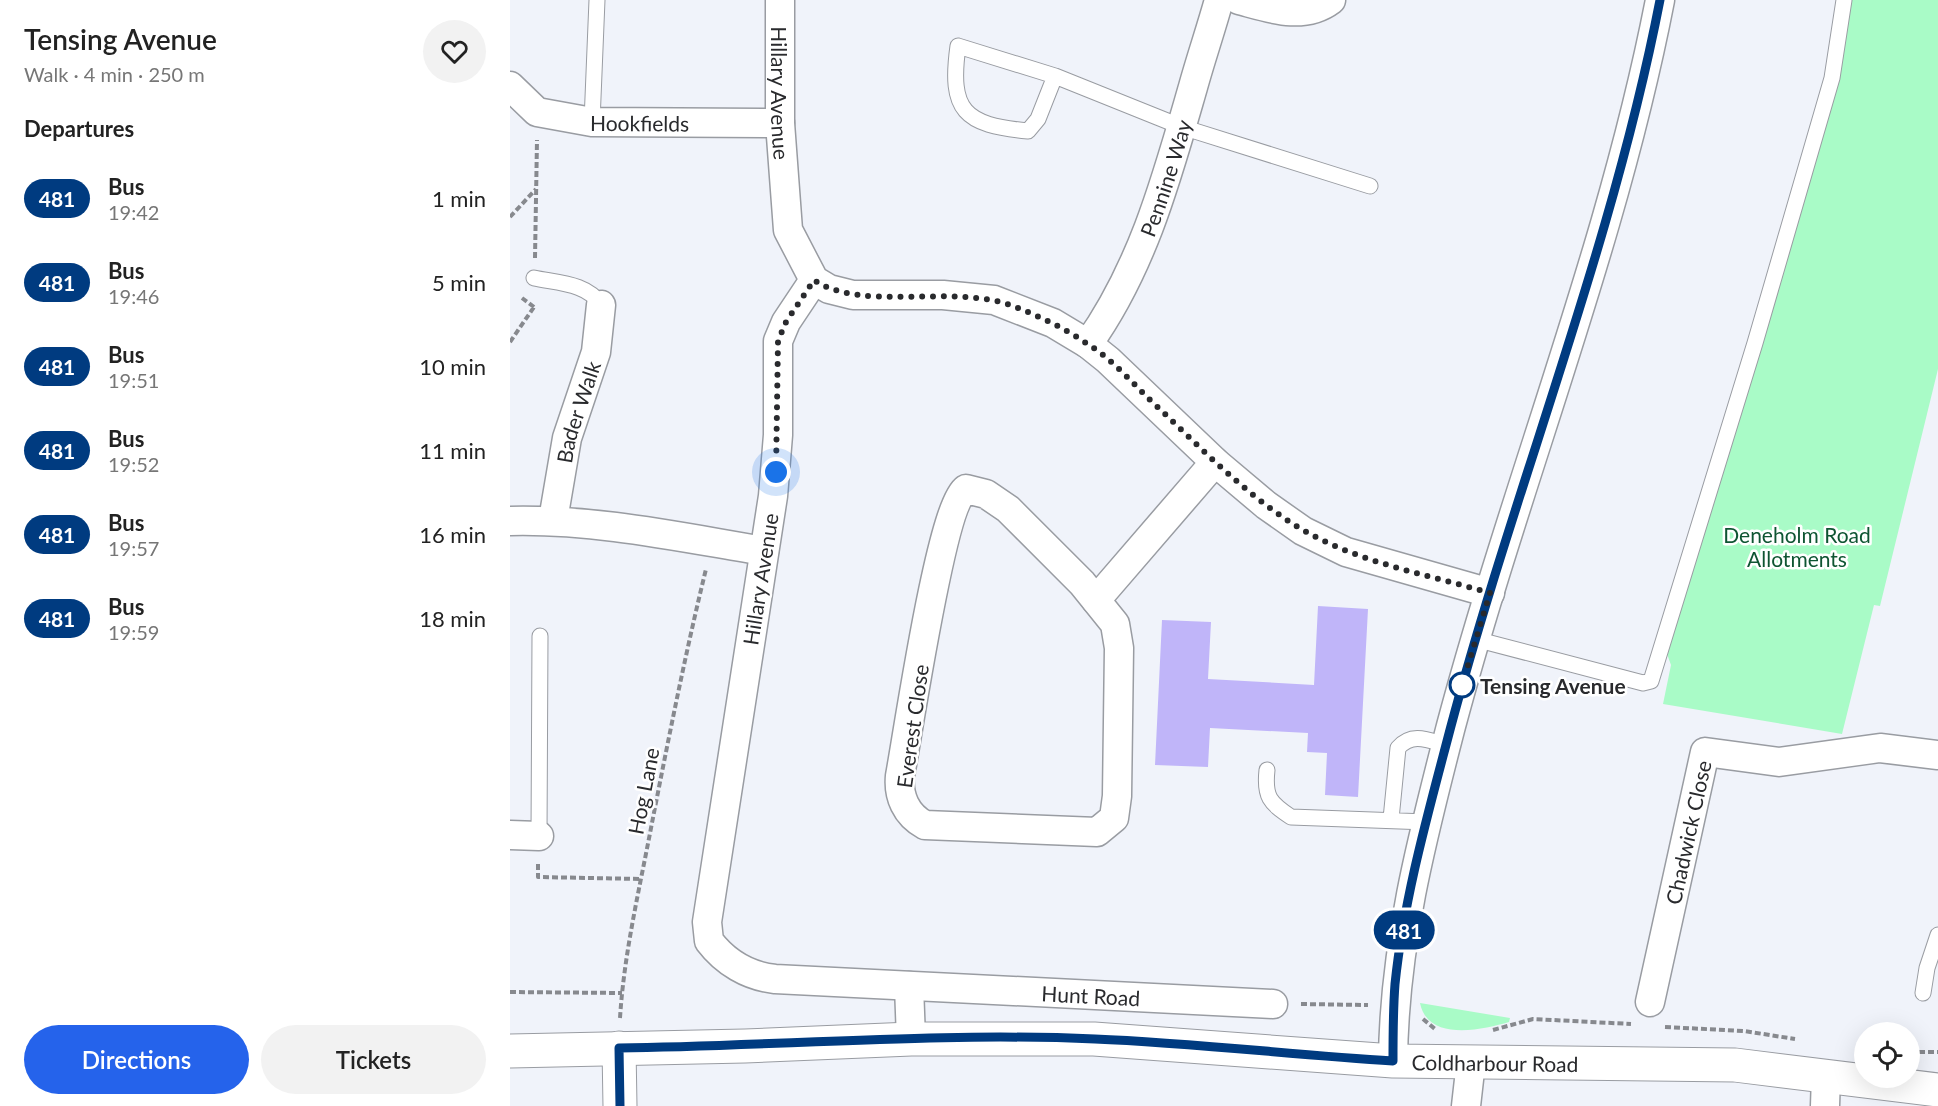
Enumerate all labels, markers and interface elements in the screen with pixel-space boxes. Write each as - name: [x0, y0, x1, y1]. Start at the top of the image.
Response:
- button: heart: [423, 20, 486, 83]
- text: Tensing Avenue: [24, 22, 217, 56]
- street label: Hillary Avenue: [768, 26, 795, 161]
- text: Walk · 4 min · 250 m: [24, 62, 205, 86]
- street label: Hookfields: [590, 109, 689, 135]
- text: Departures: [24, 115, 134, 142]
- street label: Pennine Way: [1134, 117, 1195, 240]
- text: Bus: [108, 173, 144, 200]
- text: 1 min: [432, 185, 486, 212]
- text: 481: [39, 186, 75, 211]
- text: 19:42: [108, 200, 159, 224]
- text: Bus: [108, 257, 144, 284]
- text: 5 min: [432, 269, 486, 296]
- text: 481: [39, 270, 75, 295]
- text: 19:46: [108, 284, 159, 308]
- text: Bus: [108, 341, 144, 368]
- text: 10 min: [419, 353, 486, 380]
- text: 481: [39, 354, 75, 379]
- street label: Bader Walk: [550, 357, 605, 465]
- text: 19:51: [108, 368, 159, 392]
- text: Bus: [108, 425, 144, 452]
- text: 11 min: [419, 437, 486, 464]
- text: 481: [39, 438, 75, 463]
- text: 19:52: [108, 452, 159, 476]
- your location: [761, 457, 791, 487]
- text: Bus: [108, 509, 144, 536]
- street label: Hillary Avenue: [737, 511, 783, 647]
- text: 16 min: [419, 521, 486, 548]
- text: 481: [39, 522, 75, 547]
- park label: Deneholm Road Allotments: [1723, 522, 1871, 571]
- text: 19:57: [108, 536, 159, 560]
- text: Bus: [108, 593, 144, 620]
- text: 18 min: [419, 605, 486, 632]
- text: 481: [39, 606, 75, 631]
- text: 19:59: [108, 620, 159, 644]
- street label: Everest Close: [891, 663, 933, 789]
- marker: Tensing Avenue: [1449, 672, 1475, 698]
- place label: Tensing Avenue: [1480, 673, 1626, 698]
- street label: Hog Lane: [622, 745, 664, 837]
- street label: Chadwick Close: [1659, 758, 1715, 906]
- line badge: 481: [1370, 910, 1438, 950]
- text: 481: [1386, 918, 1422, 943]
- street label: Hunt Road: [1041, 980, 1141, 1010]
- map controls: [1854, 1022, 1920, 1088]
- button: locate: [1854, 1022, 1920, 1088]
- button: Directions: [24, 1025, 249, 1094]
- button: Tickets: [261, 1025, 486, 1094]
- street label: Coldharbour Road: [1411, 1049, 1579, 1076]

